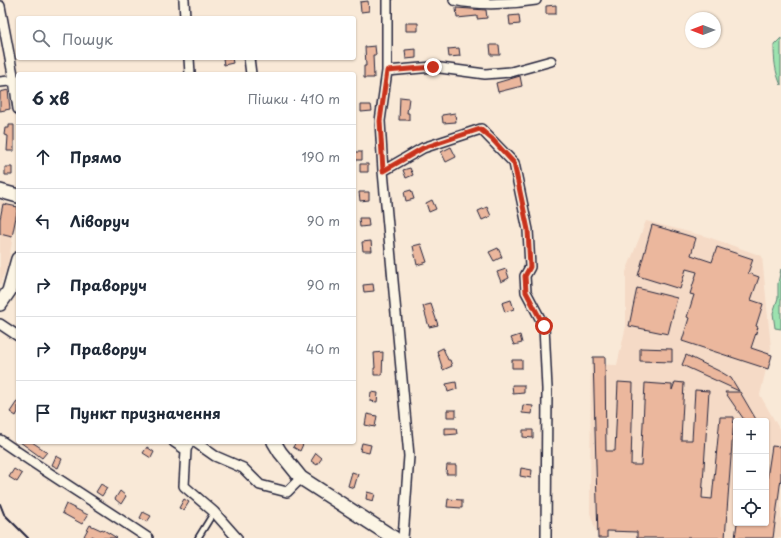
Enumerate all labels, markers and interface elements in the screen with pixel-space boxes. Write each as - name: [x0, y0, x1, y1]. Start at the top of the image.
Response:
- north arrow: [685, 12, 721, 48]
- search box: [16, 16, 356, 60]
- icon: search: [30, 27, 52, 49]
- text: Пошук: [62, 27, 113, 50]
- route end: [424, 58, 442, 76]
- text: 6 хв: [32, 85, 69, 111]
- text: Пішки · 410 m: [248, 89, 340, 108]
- text: Прямо: [70, 145, 121, 168]
- icon: ahead: [32, 146, 54, 168]
- text: 190 m: [301, 147, 340, 166]
- text: Ліворуч: [70, 209, 130, 232]
- icon: left: [32, 210, 54, 232]
- text: 90 m: [307, 211, 340, 230]
- text: Праворуч: [70, 273, 147, 296]
- icon: right: [32, 274, 54, 296]
- text: 90 m: [307, 275, 340, 294]
- route start: [535, 317, 553, 335]
- text: Праворуч: [70, 337, 147, 360]
- icon: right: [32, 338, 54, 360]
- text: 40 m: [306, 339, 340, 358]
- text: Пункт призначення: [70, 401, 221, 424]
- icon: arrive: [32, 402, 54, 424]
- map controls: [733, 418, 769, 526]
- button: +: [733, 418, 769, 454]
- button: −: [733, 454, 769, 490]
- button: locate: [733, 490, 769, 526]

